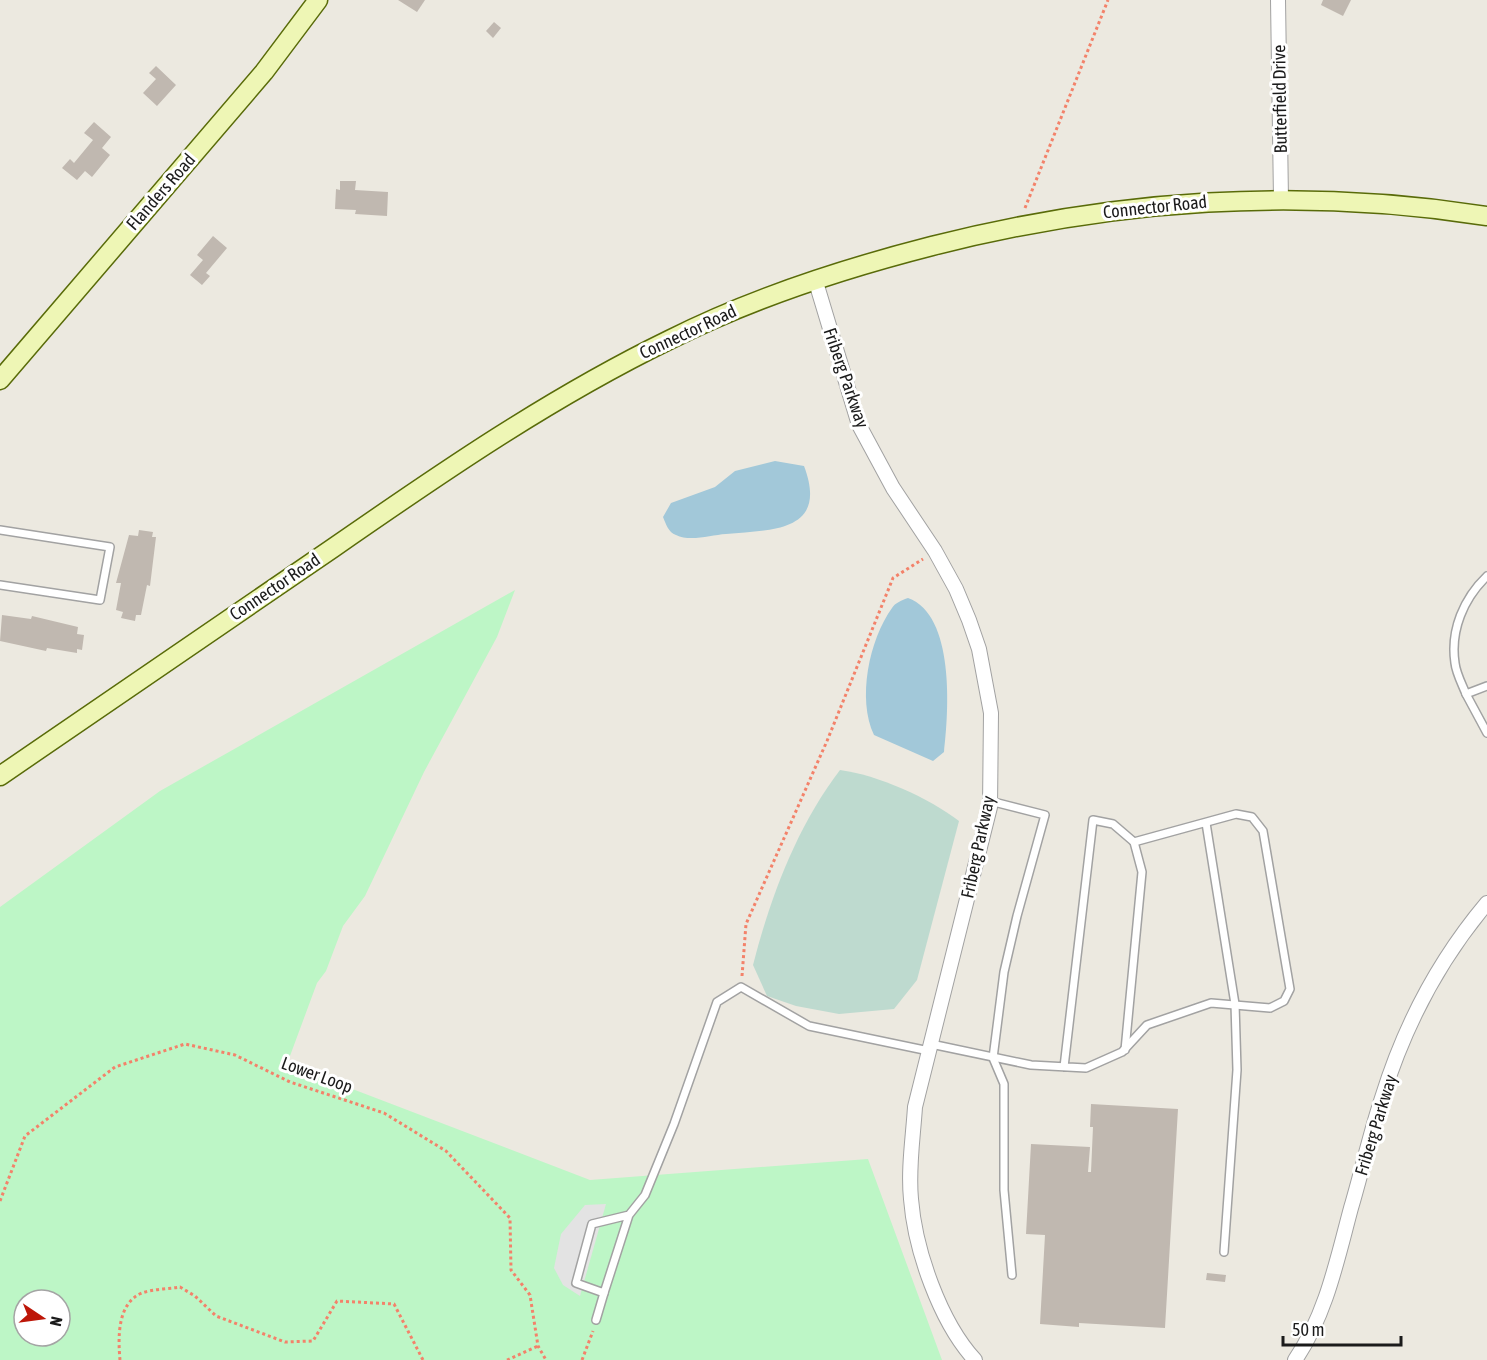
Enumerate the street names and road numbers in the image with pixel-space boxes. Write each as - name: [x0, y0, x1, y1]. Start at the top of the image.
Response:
- street label: Butterfield Drive: [1268, 45, 1291, 153]
- street label: Flanders Road: [122, 149, 199, 234]
- street label: Connector Road: [1102, 191, 1208, 222]
- street label: Connector Road: [636, 300, 740, 363]
- street label: Friberg Parkway: [820, 325, 873, 431]
- street label: Connector Road: [226, 549, 324, 624]
- street label: Friberg Parkway: [956, 794, 999, 900]
- street label: Lower Loop: [279, 1052, 356, 1097]
- street label: Friberg Parkway: [1350, 1072, 1401, 1178]

